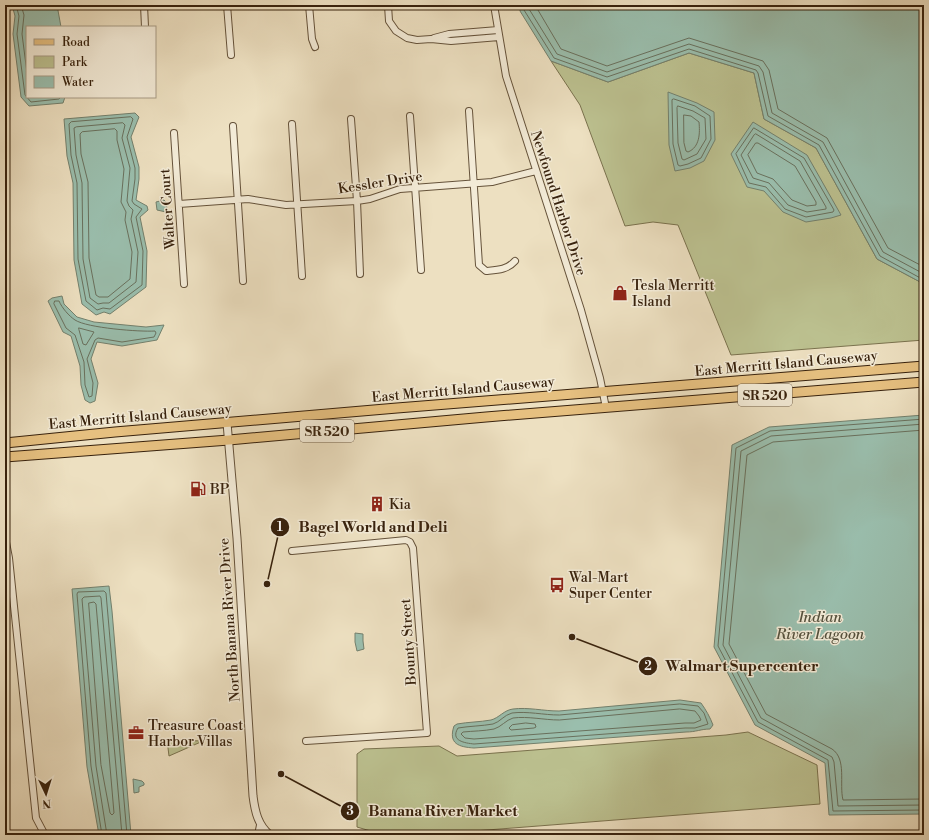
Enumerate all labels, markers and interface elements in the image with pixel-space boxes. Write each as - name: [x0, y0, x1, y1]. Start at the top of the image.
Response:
- legend: [26, 26, 156, 98]
- text: Road: [62, 35, 90, 50]
- text: Park: [62, 55, 88, 70]
- text: Water: [61, 75, 94, 90]
- street label: Newfound Harbor Drive: [526, 129, 590, 278]
- street label: Kessler Drive: [337, 167, 424, 199]
- street label: Walter Court: [156, 168, 180, 251]
- place label: Tesla Merritt Island: [632, 277, 714, 311]
- shop icon: Tesla Merritt Island: [611, 284, 629, 302]
- street label: East Merritt Island Causeway: [694, 347, 878, 381]
- street label: East Merritt Island Causeway: [371, 373, 555, 407]
- road number: SR 520: [738, 384, 792, 406]
- street label: East Merritt Island Causeway: [48, 400, 232, 434]
- road number: SR 520: [300, 420, 354, 442]
- fuel station icon: BP: [189, 480, 207, 498]
- place label: BP: [209, 481, 230, 499]
- building icon: Kia: [368, 495, 386, 513]
- place label: Kia: [389, 496, 412, 514]
- callout: Bagel World and Deli: [270, 513, 456, 540]
- text: Bagel World and Deli: [298, 518, 448, 537]
- text: 1: [277, 520, 283, 535]
- street label: North Banana River Drive: [215, 537, 245, 702]
- place label: Wal-Mart Super Center: [568, 569, 652, 603]
- bus stop icon: Wal-Mart Super Center: [548, 576, 566, 594]
- street label: Bounty Street: [397, 598, 421, 687]
- water label: Indian River Lagoon: [775, 608, 865, 644]
- callout: Walmart Supercenter: [638, 653, 827, 680]
- text: Walmart Supercenter: [664, 657, 819, 676]
- text: 2: [644, 659, 652, 674]
- place label: Treasure Coast Harbor Villas: [148, 717, 243, 751]
- office icon: Treasure Coast Harbor Villas: [127, 724, 145, 742]
- north arrow: [26, 774, 66, 814]
- text: N: [42, 796, 51, 810]
- callout: Banana River Market: [340, 798, 525, 825]
- text: Banana River Market: [368, 802, 518, 821]
- text: 3: [346, 804, 354, 819]

